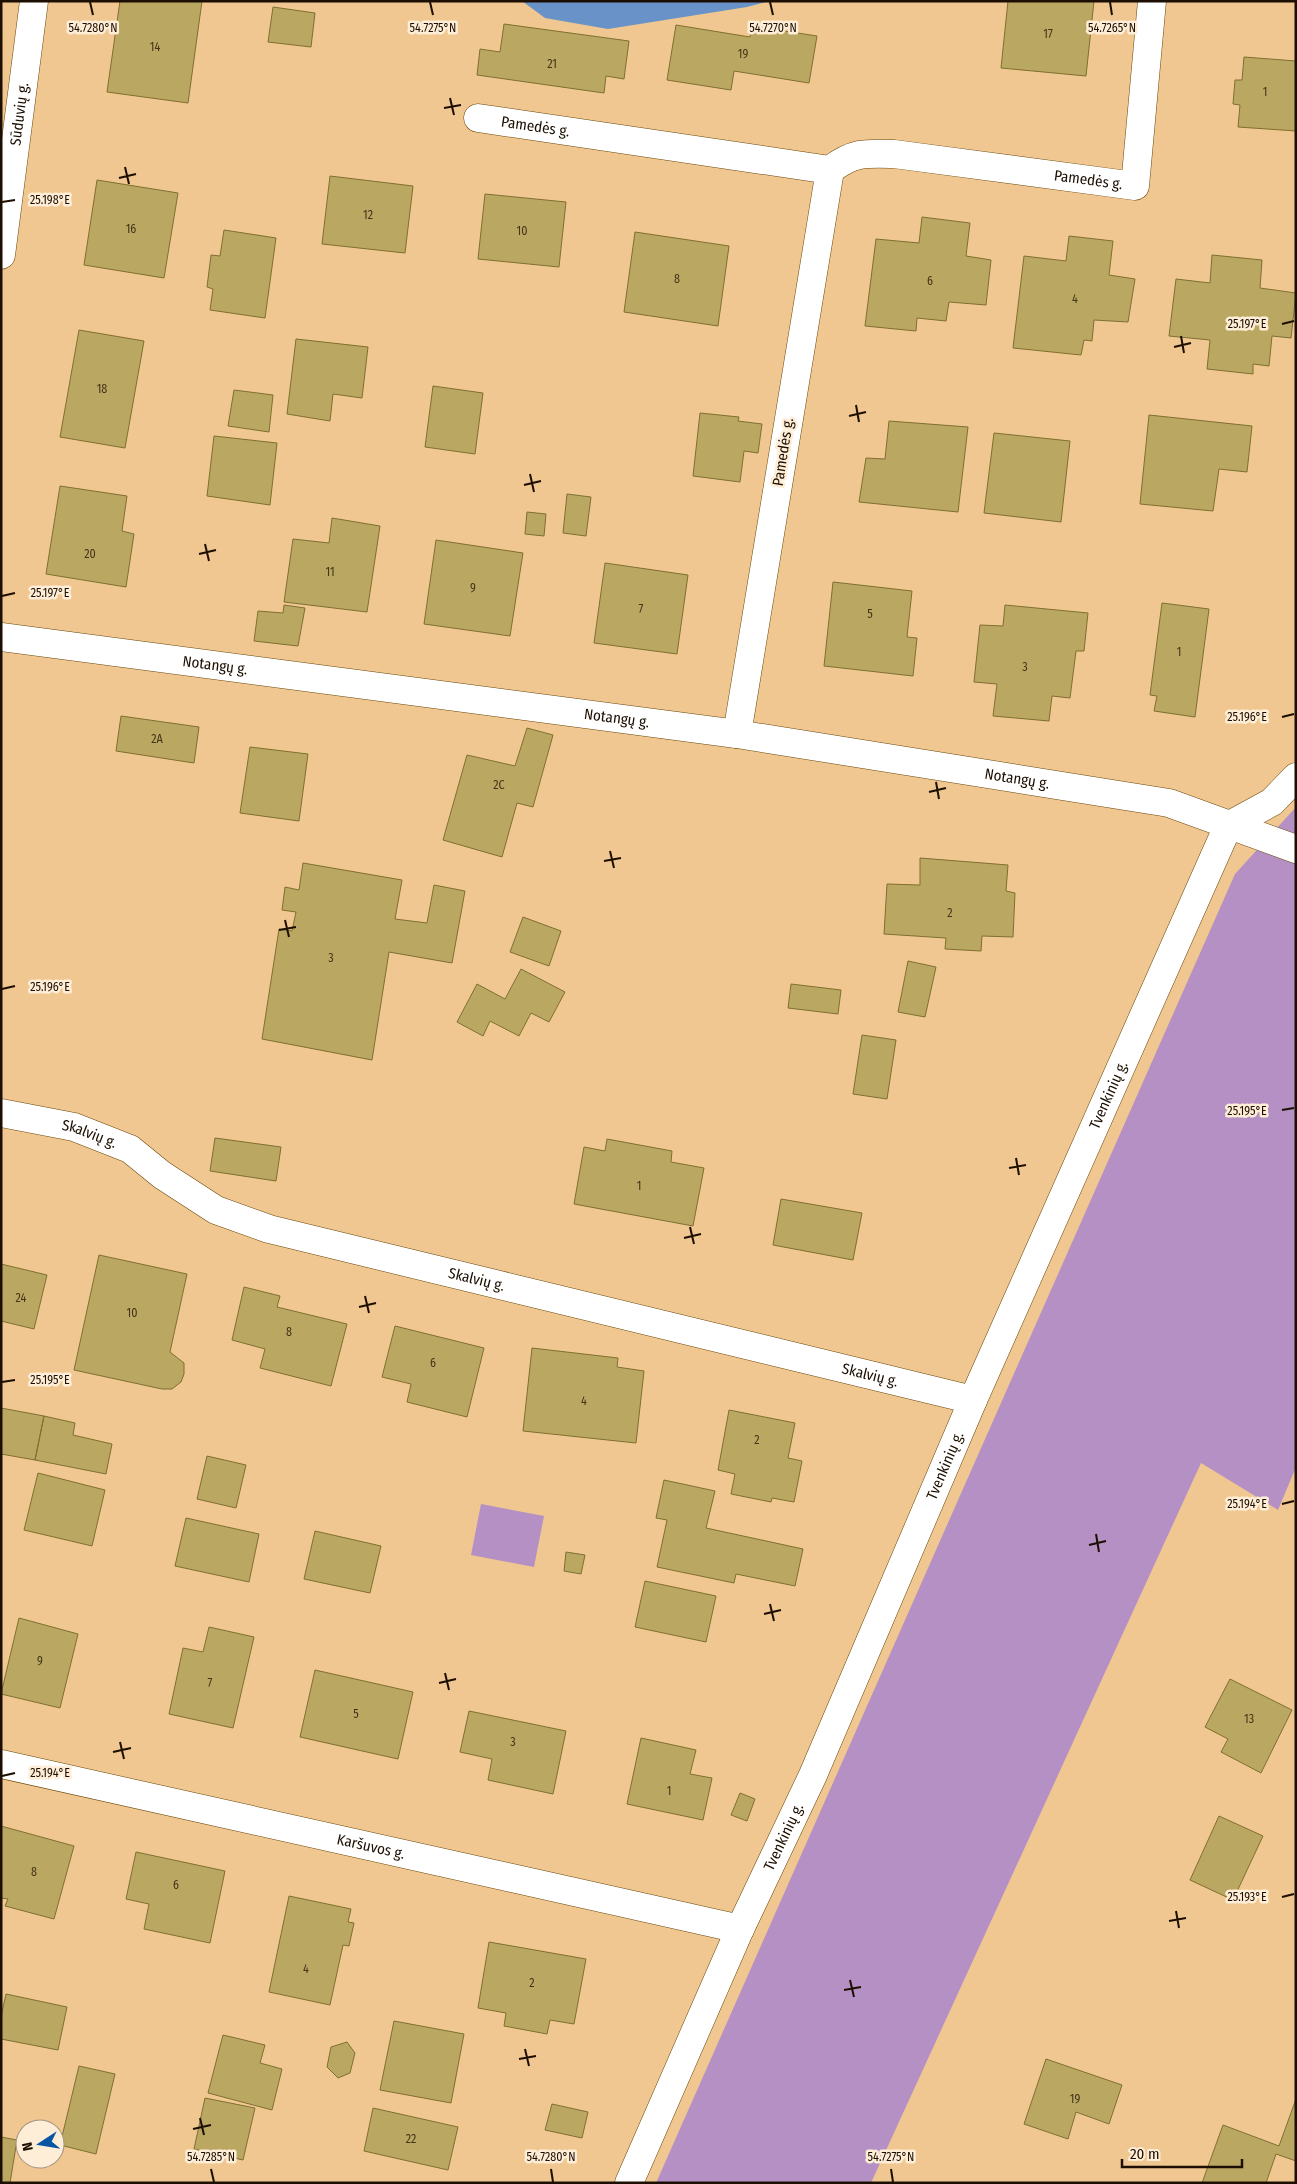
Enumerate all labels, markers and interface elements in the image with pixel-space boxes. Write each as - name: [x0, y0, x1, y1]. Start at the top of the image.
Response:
- text: 54.7280°N: [68, 21, 118, 35]
- text: 54.7275°N: [410, 21, 456, 35]
- text: 54.7270°N: [749, 21, 797, 35]
- text: 54.7265°N: [1088, 21, 1136, 35]
- house number: 17: [1043, 27, 1053, 41]
- house number: 14: [150, 40, 160, 54]
- house number: 19: [738, 47, 748, 61]
- house number: 21: [547, 57, 557, 71]
- street label: Sūduvių g.: [6, 82, 32, 147]
- house number: 1: [1263, 85, 1267, 99]
- street label: Pamedės g.: [500, 113, 571, 140]
- street label: Pamedės g.: [1053, 166, 1124, 193]
- text: 25.198°E: [30, 193, 70, 207]
- house number: 12: [363, 208, 373, 222]
- house number: 16: [126, 222, 136, 236]
- house number: 10: [517, 224, 527, 238]
- house number: 8: [674, 272, 680, 286]
- house number: 6: [927, 274, 933, 288]
- house number: 4: [1072, 292, 1078, 306]
- text: 25.197°E: [1228, 317, 1267, 331]
- house number: 18: [97, 382, 107, 396]
- street label: Pamedės g.: [769, 417, 797, 487]
- house number: 20: [84, 547, 96, 561]
- house number: 11: [325, 565, 335, 579]
- house number: 9: [470, 581, 476, 595]
- text: 25.197°E: [31, 586, 70, 600]
- house number: 7: [639, 602, 644, 616]
- house number: 5: [867, 607, 873, 621]
- house number: 1: [1177, 645, 1181, 659]
- street label: Notangų g.: [181, 652, 249, 678]
- house number: 3: [1022, 660, 1028, 674]
- street label: Notangų g.: [583, 705, 650, 731]
- text: 25.196°E: [1227, 710, 1267, 724]
- house number: 2A: [151, 732, 163, 746]
- street label: Notangų g.: [983, 765, 1051, 793]
- house number: 2C: [493, 778, 505, 792]
- house number: 2: [947, 906, 953, 920]
- house number: 3: [328, 951, 334, 965]
- text: 25.196°E: [30, 980, 70, 994]
- street label: Tvenkinių g.: [1086, 1058, 1131, 1132]
- text: 25.195°E: [1227, 1104, 1267, 1118]
- street label: Skalvių g.: [61, 1116, 119, 1152]
- house number: 1: [637, 1179, 641, 1193]
- street label: Skalvių g.: [447, 1264, 507, 1295]
- house number: 24: [16, 1291, 27, 1305]
- house number: 10: [127, 1306, 137, 1320]
- house number: 8: [286, 1325, 292, 1339]
- house number: 6: [430, 1356, 436, 1370]
- street label: Skalvių g.: [840, 1360, 900, 1391]
- text: 25.195°E: [30, 1373, 70, 1387]
- house number: 4: [581, 1394, 587, 1408]
- street label: Tvenkinių g.: [923, 1429, 967, 1502]
- house number: 2: [754, 1433, 760, 1447]
- text: 25.194°E: [1227, 1497, 1267, 1511]
- house number: 9: [37, 1654, 43, 1668]
- house number: 7: [208, 1676, 213, 1690]
- house number: 5: [353, 1707, 359, 1721]
- house number: 13: [1244, 1712, 1254, 1726]
- house number: 3: [510, 1735, 516, 1749]
- text: 25.194°E: [30, 1766, 70, 1780]
- house number: 1: [667, 1784, 671, 1798]
- street label: Tvenkinių g.: [760, 1800, 807, 1874]
- street label: Karšuvos g.: [335, 1830, 407, 1863]
- house number: 8: [31, 1865, 37, 1879]
- house number: 6: [173, 1878, 179, 1892]
- text: 25.193°E: [1227, 1890, 1267, 1904]
- house number: 4: [303, 1962, 309, 1976]
- house number: 2: [529, 1976, 535, 1990]
- house number: 19: [1070, 2092, 1080, 2106]
- north arrow: [15, 2119, 65, 2169]
- house number: 22: [406, 2132, 416, 2146]
- scale bar: [1122, 2136, 1242, 2168]
- text: N: [19, 2141, 37, 2152]
- text: 20 m: [1130, 2145, 1160, 2163]
- text: 54.7285°N: [187, 2150, 235, 2164]
- text: 54.7280°N: [526, 2150, 576, 2164]
- text: 54.7275°N: [868, 2150, 914, 2164]

